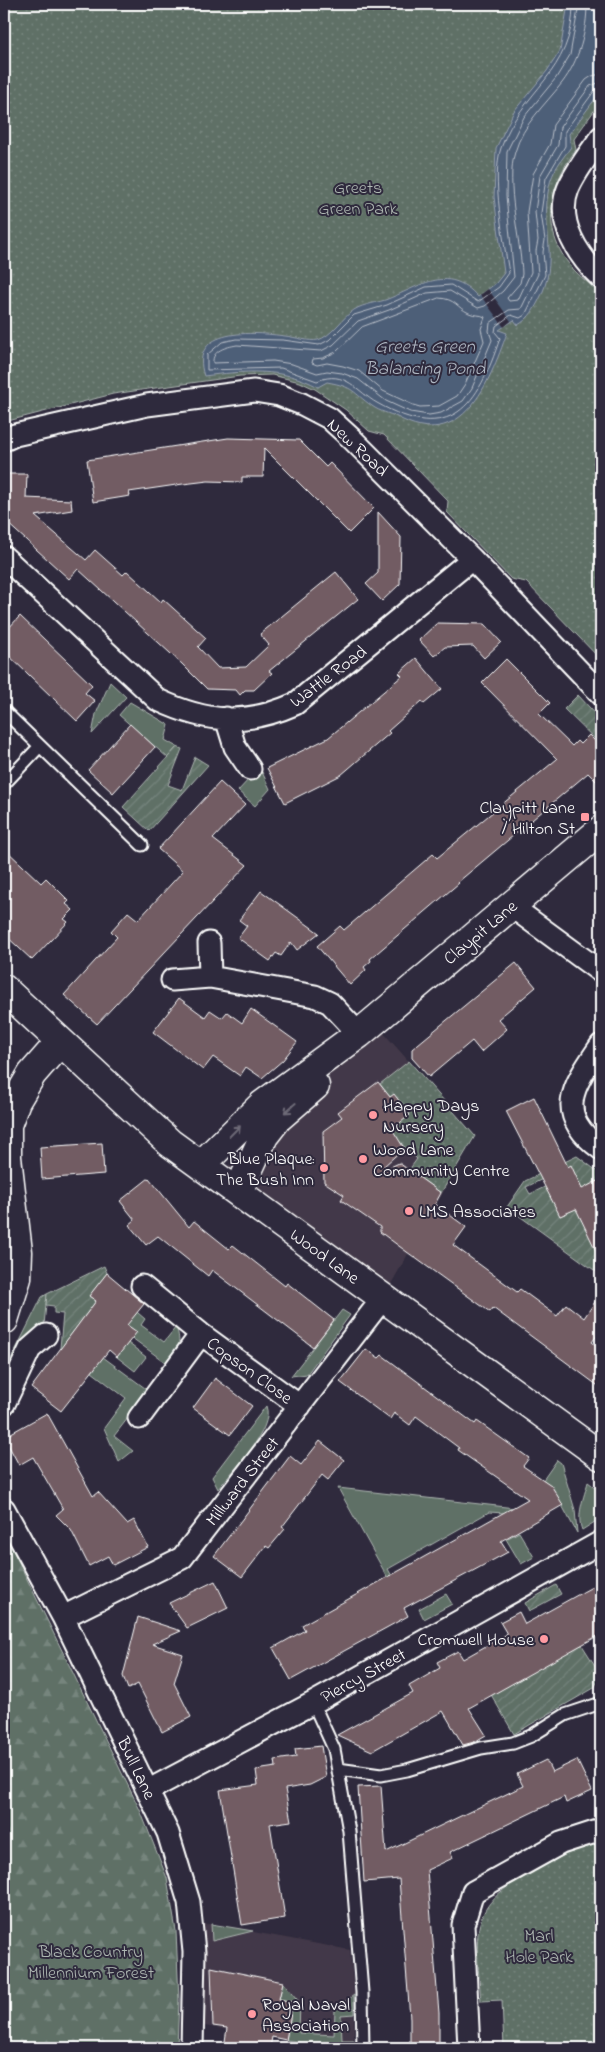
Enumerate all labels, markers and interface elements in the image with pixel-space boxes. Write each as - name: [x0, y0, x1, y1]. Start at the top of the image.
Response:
- park label: Greets Green Park: [319, 176, 398, 223]
- water label: Greets Green Balancing Pond: [365, 334, 486, 384]
- street label: New Road: [320, 413, 393, 484]
- street label: Wattle Road: [285, 640, 373, 715]
- place label: Claypitt Lane / Hilton St: [479, 796, 576, 843]
- marker: Claypitt Lane / Hilton St: [579, 811, 591, 823]
- street label: Claypit Lane: [439, 894, 525, 972]
- place label: Happy Days Nursery: [383, 1094, 479, 1141]
- one-way arrow: [284, 1102, 297, 1113]
- marker: Happy Days Nursery: [367, 1109, 379, 1121]
- one-way arrow: [229, 1125, 241, 1137]
- place label: Wood Lane Community Centre: [373, 1138, 511, 1185]
- place label: Blue Plaque: The Bush Inn: [216, 1147, 314, 1194]
- marker: Wood Lane Community Centre: [357, 1153, 369, 1165]
- marker: Blue Plaque: The Bush Inn: [318, 1162, 330, 1174]
- place label: LMS Associates: [419, 1200, 536, 1226]
- marker: LMS Associates: [403, 1205, 415, 1217]
- street label: Wood Lane: [284, 1223, 365, 1292]
- street label: Copson Close: [201, 1332, 298, 1412]
- street label: Millward Street: [200, 1432, 287, 1533]
- place label: Cromwell House: [418, 1628, 535, 1654]
- marker: Cromwell House: [538, 1633, 550, 1645]
- street label: Piercy Street: [317, 1643, 411, 1711]
- street label: Bull Lane: [109, 1733, 162, 1805]
- park label: Marl Hole Park: [505, 1924, 573, 1971]
- park label: Black Country Millennium Forest: [28, 1940, 154, 1987]
- place label: Royal Naval Association: [262, 1993, 350, 2040]
- marker: Royal Naval Association: [246, 2008, 258, 2020]

